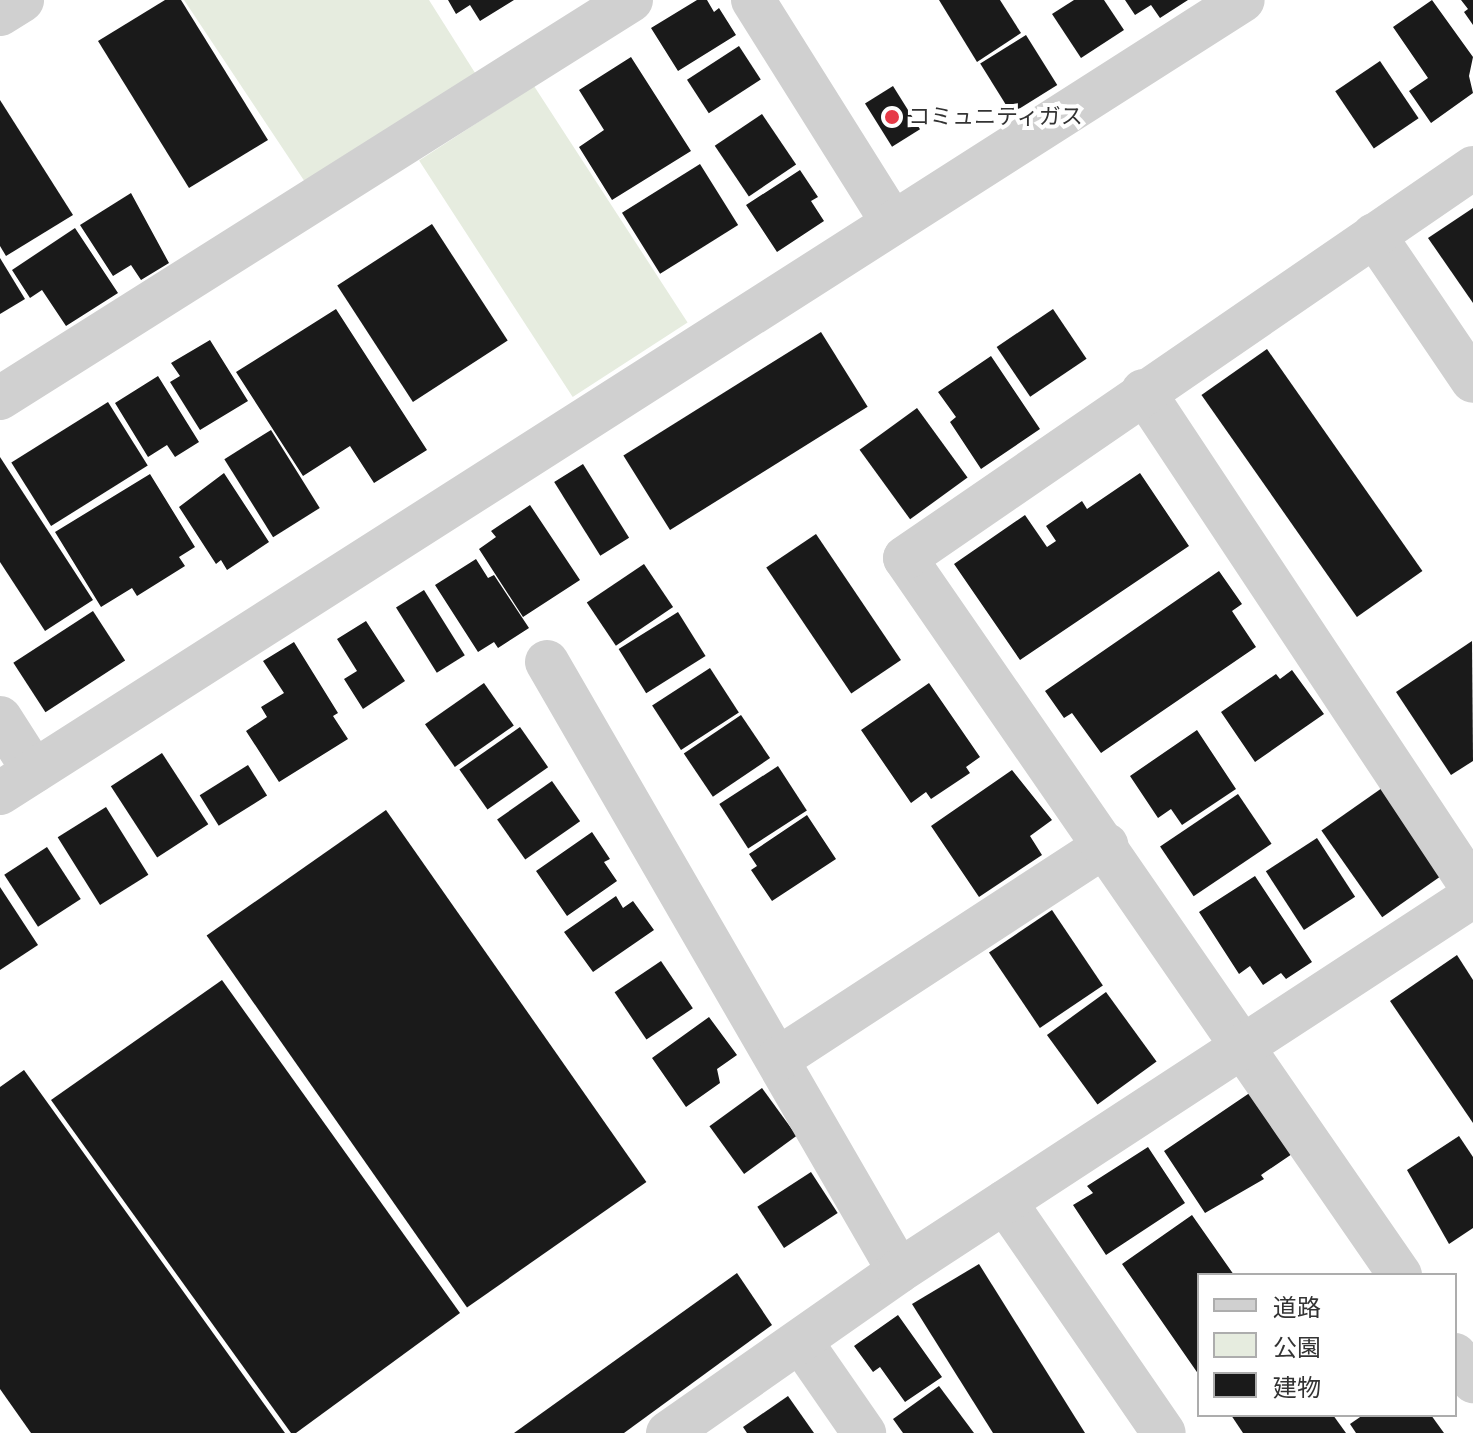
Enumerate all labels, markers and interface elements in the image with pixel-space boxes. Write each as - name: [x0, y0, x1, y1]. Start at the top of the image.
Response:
- place label: コミュニティガス: [908, 104, 1084, 130]
- marker: コミュニティガス: [883, 108, 901, 126]
- legend: [1197, 1273, 1457, 1417]
- text: 道路: [1273, 1291, 1321, 1323]
- text: 公園: [1273, 1331, 1321, 1363]
- text: 建物: [1273, 1371, 1321, 1403]

